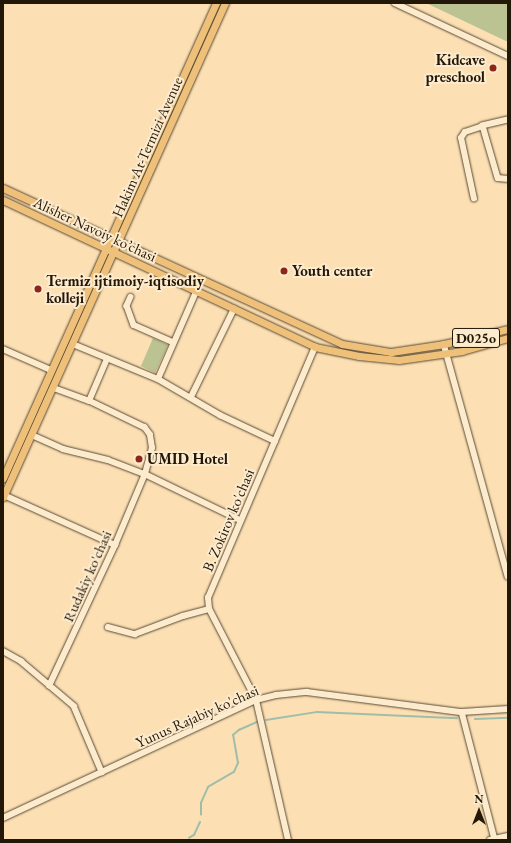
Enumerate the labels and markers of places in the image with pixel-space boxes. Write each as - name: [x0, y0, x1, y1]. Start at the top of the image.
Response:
- place label: Kidcave preschool: [425, 50, 485, 85]
- marker: Kidcave preschool: [488, 63, 498, 73]
- place label: Youth center: [292, 262, 372, 280]
- marker: Youth center: [279, 266, 289, 276]
- place label: Termiz ijtimoiy-iqtisodiy kolleji: [46, 271, 204, 306]
- marker: Termiz ijtimoiy-iqtisodiy kolleji: [33, 284, 43, 294]
- place label: UMID Hotel: [147, 450, 228, 468]
- marker: UMID Hotel: [134, 454, 144, 464]

